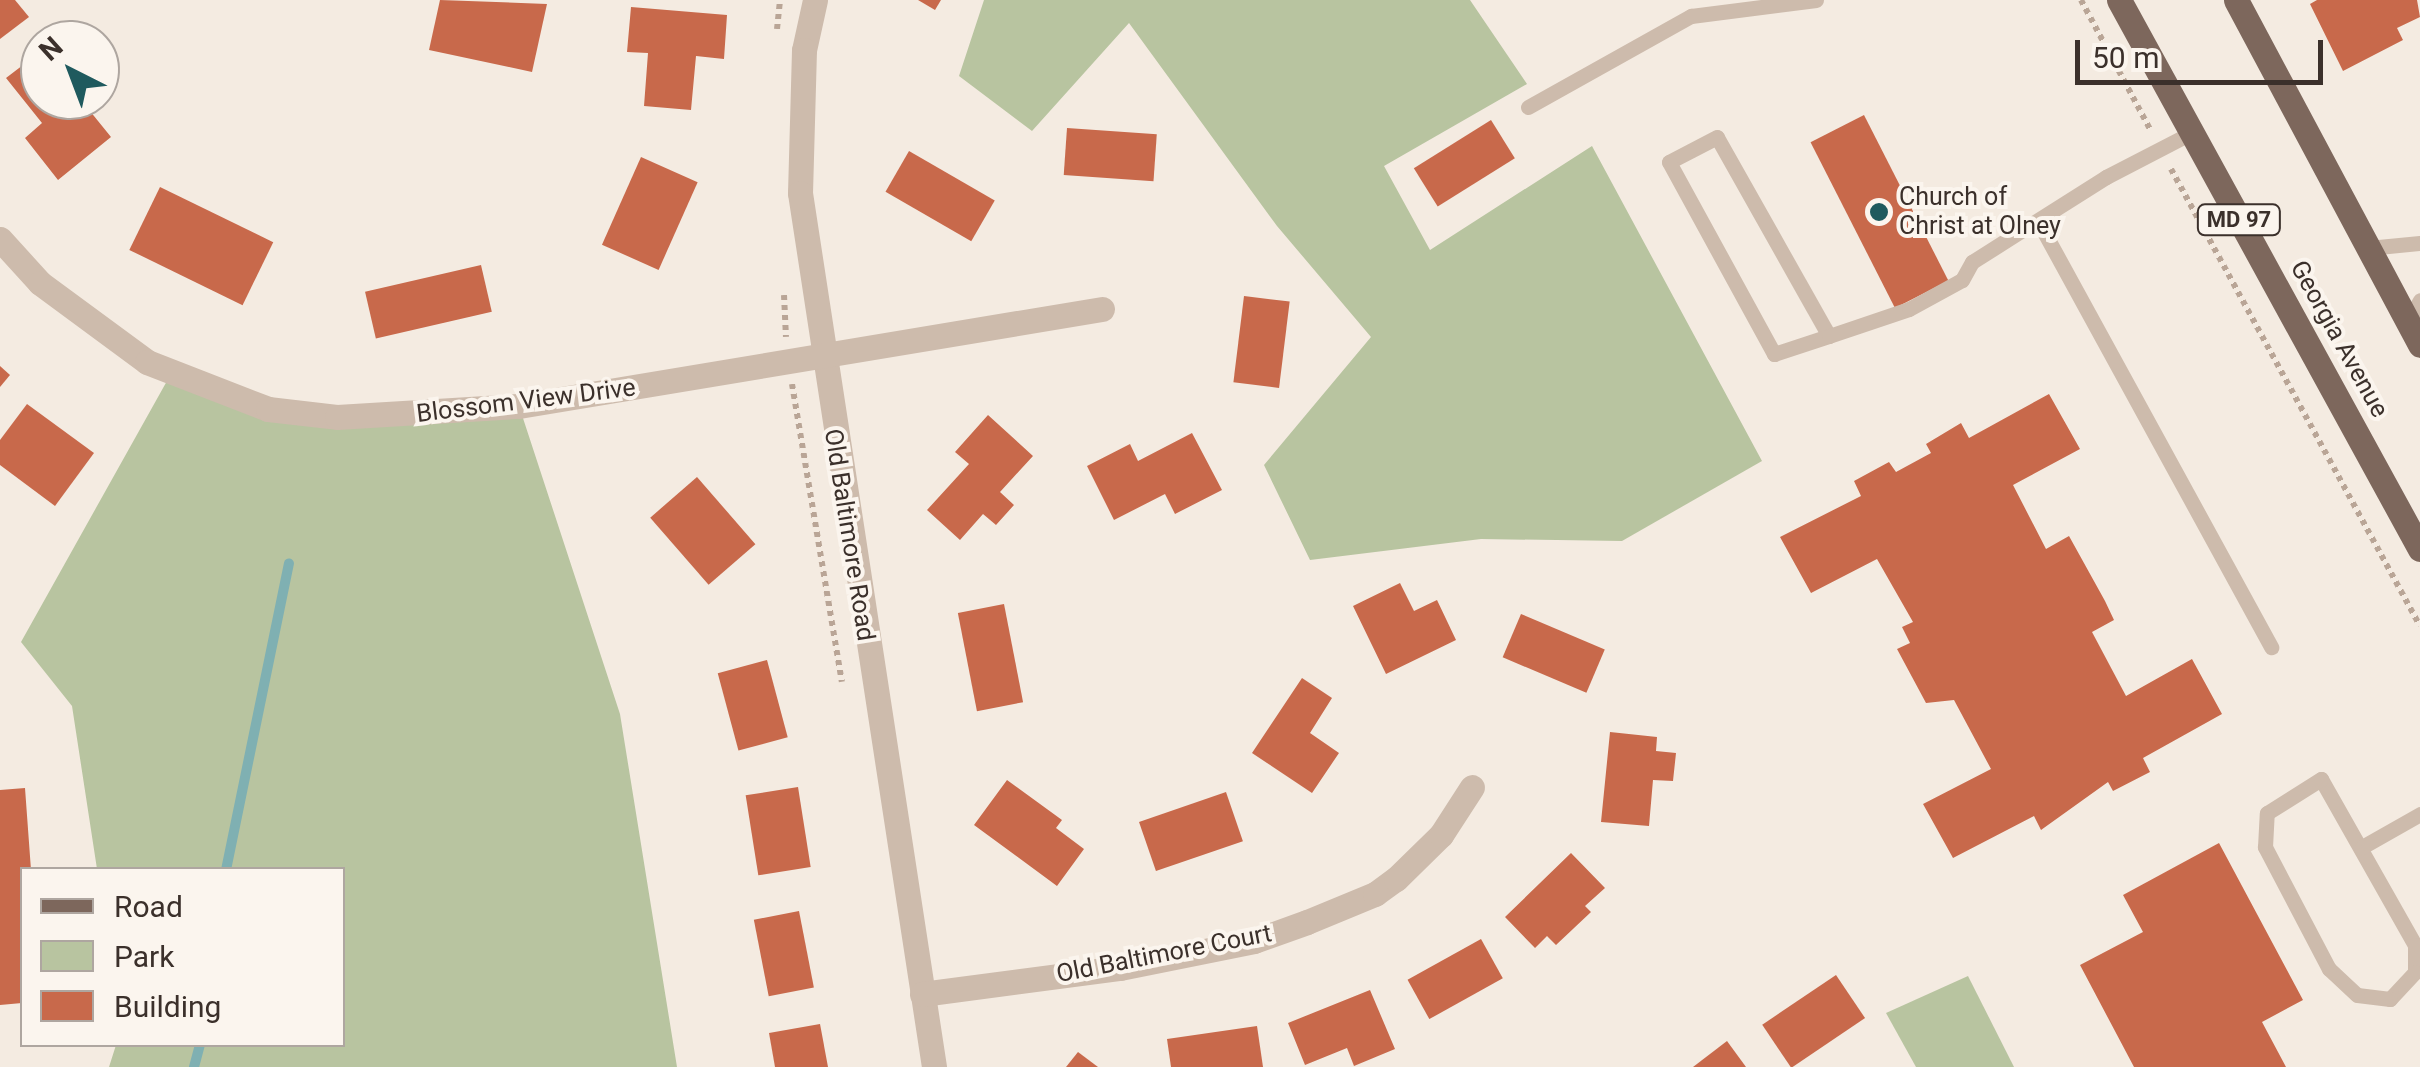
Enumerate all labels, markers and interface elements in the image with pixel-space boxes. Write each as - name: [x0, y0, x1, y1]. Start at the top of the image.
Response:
- north arrow: [20, 20, 120, 120]
- scale bar: [2080, 20, 2328, 82]
- text: N: [33, 30, 69, 68]
- text: 50 m: [2092, 40, 2159, 75]
- place label: Church of Christ at Olney: [1899, 183, 2061, 242]
- marker: Church of Christ at Olney: [1868, 201, 1890, 223]
- road number: MD 97: [2196, 203, 2282, 237]
- street label: Georgia Avenue: [2284, 255, 2394, 423]
- street label: Blossom View Drive: [415, 373, 637, 429]
- street label: Old Baltimore Road: [817, 427, 881, 643]
- legend: [20, 867, 345, 1047]
- text: Road: [114, 889, 183, 924]
- street label: Old Baltimore Court: [1054, 918, 1274, 990]
- text: Park: [114, 939, 174, 974]
- text: Building: [114, 989, 221, 1024]

